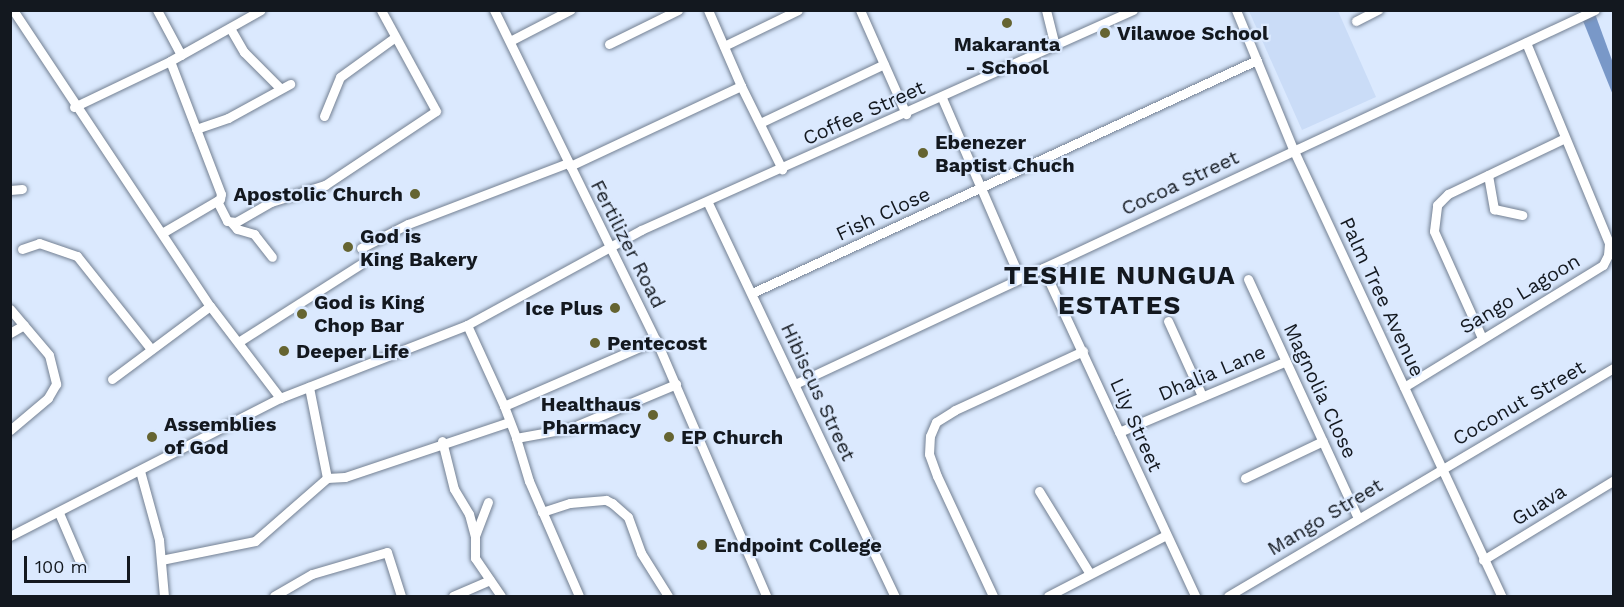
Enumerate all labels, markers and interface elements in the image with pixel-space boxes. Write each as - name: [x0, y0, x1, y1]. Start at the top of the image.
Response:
- marker: Makaranta - School: [1000, 16, 1014, 30]
- place label: Vilawoe School: [1117, 21, 1269, 45]
- marker: Vilawoe School: [1098, 26, 1112, 40]
- place label: Makaranta - School: [954, 33, 1060, 80]
- street label: Coffee Street: [799, 75, 929, 151]
- place label: Ebenezer Baptist Chuch: [935, 130, 1075, 177]
- street label: Cocoa Street: [1117, 145, 1243, 221]
- marker: Ebenezer Baptist Chuch: [916, 146, 930, 160]
- street label: Fertilizer Road: [585, 176, 671, 312]
- place label: Apostolic Church: [234, 182, 403, 206]
- street label: Fish Close: [832, 182, 934, 246]
- marker: Apostolic Church: [408, 187, 422, 201]
- street label: Palm Tree Avenue: [1334, 213, 1430, 381]
- place label: God is King Bakery: [360, 224, 478, 271]
- marker: God is King Bakery: [341, 240, 355, 254]
- street label: Sango Lagoon: [1455, 249, 1585, 339]
- district label: TESHIE NUNGUA ESTATES: [1004, 260, 1236, 322]
- place label: God is King Chop Bar: [314, 290, 424, 337]
- place label: Ice Plus: [525, 296, 603, 320]
- marker: Ice Plus: [608, 301, 622, 315]
- marker: God is King Chop Bar: [295, 307, 309, 321]
- street label: Hibiscus Street: [776, 319, 860, 465]
- street label: Magnolia Close: [1278, 319, 1362, 463]
- place label: Pentecost: [607, 331, 707, 355]
- marker: Pentecost: [588, 336, 602, 350]
- place label: Deeper Life: [296, 339, 410, 363]
- street label: Dhalia Lane: [1154, 340, 1270, 406]
- marker: Deeper Life: [277, 344, 291, 358]
- street label: Coconut Street: [1448, 355, 1590, 451]
- street label: Lily Street: [1105, 374, 1167, 476]
- place label: Healthaus Pharmacy: [541, 392, 641, 439]
- marker: Healthaus Pharmacy: [646, 408, 660, 422]
- place label: Assemblies of God: [164, 413, 276, 460]
- place label: EP Church: [681, 425, 783, 449]
- marker: Assemblies of God: [145, 430, 159, 444]
- marker: EP Church: [662, 430, 676, 444]
- street label: Mango Street: [1263, 473, 1387, 561]
- street label: Guava: [1508, 479, 1570, 531]
- place label: Endpoint College: [714, 533, 882, 557]
- marker: Endpoint College: [695, 538, 709, 552]
- scale bar: [27, 544, 134, 582]
- text: 100 m: [35, 556, 88, 577]

